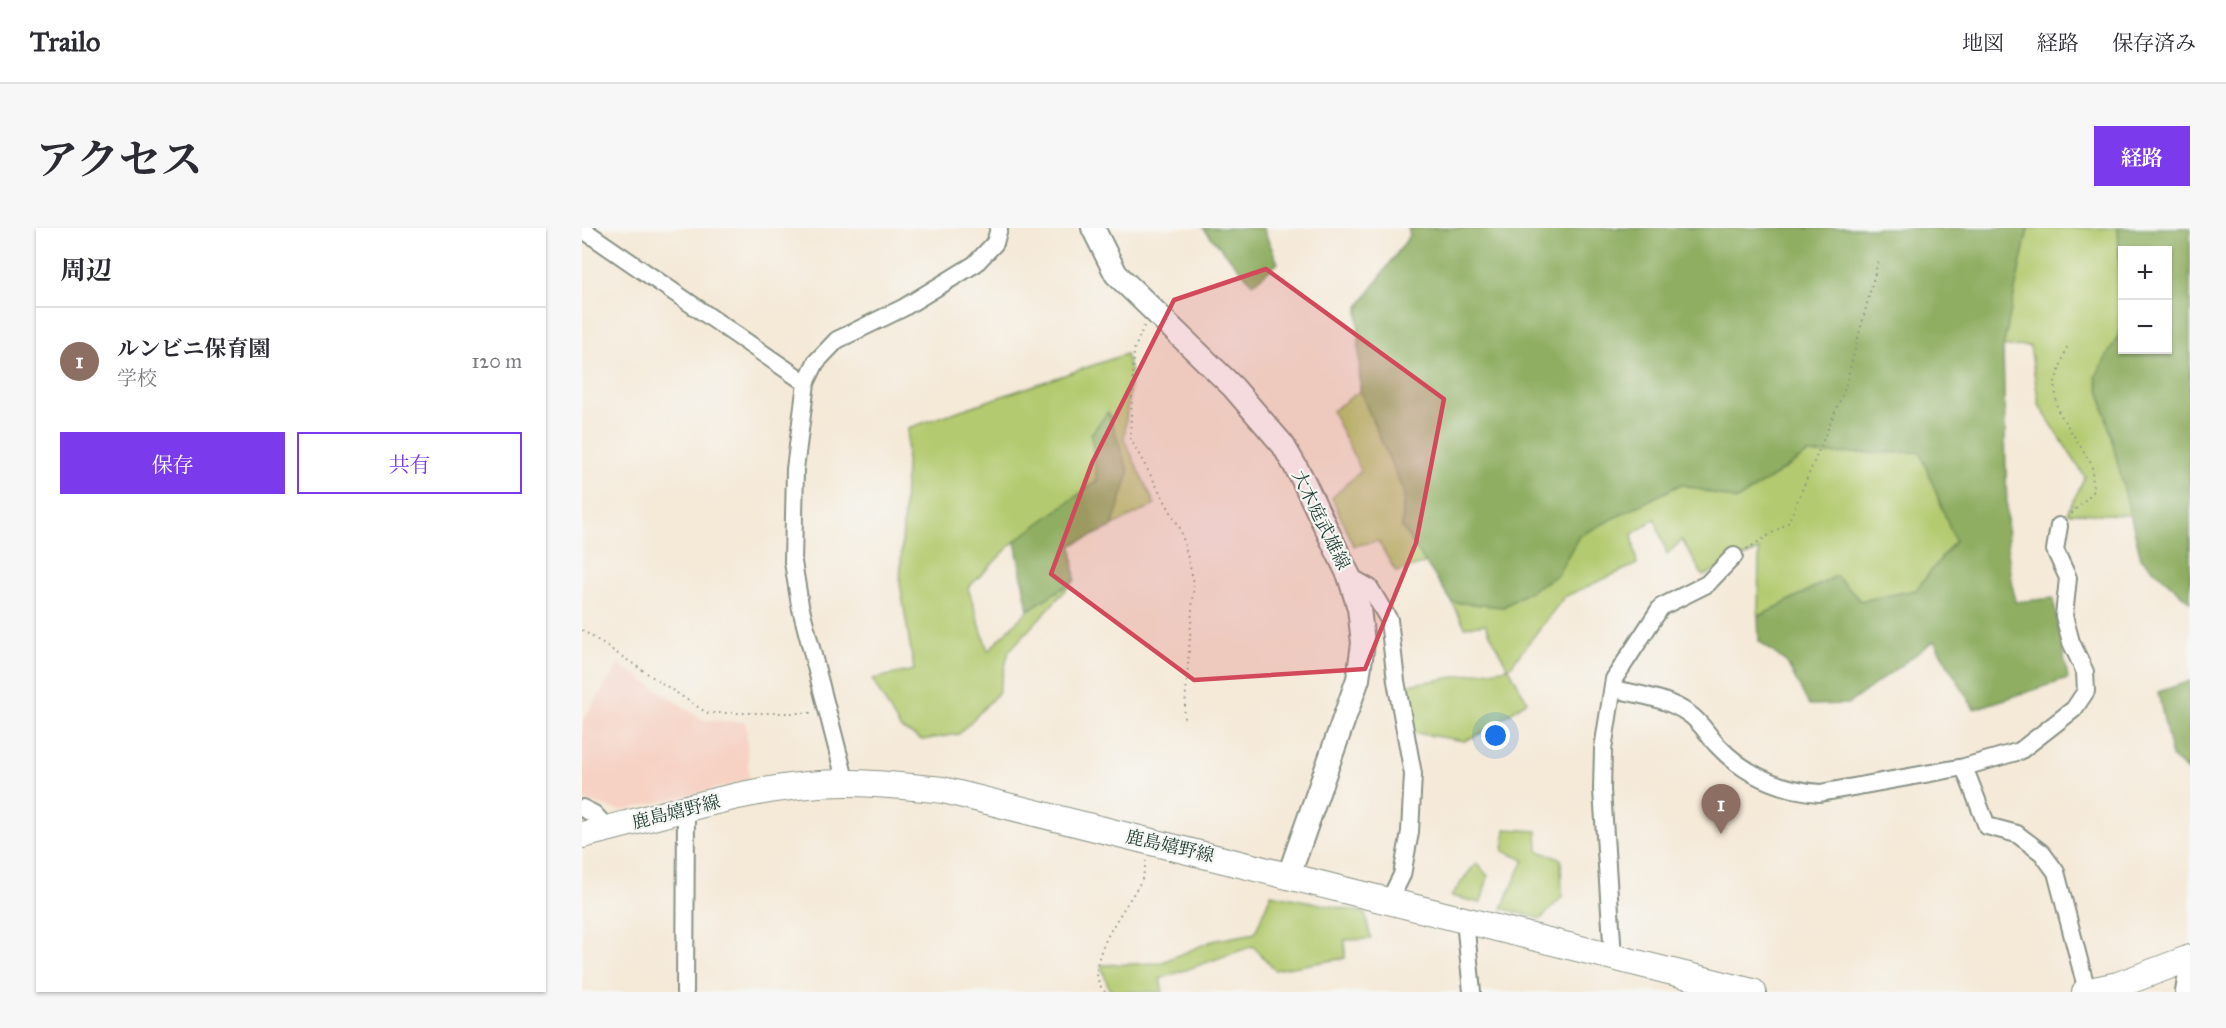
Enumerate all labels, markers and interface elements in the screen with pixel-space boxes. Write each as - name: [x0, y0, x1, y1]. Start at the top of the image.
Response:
- text: Trailo: [30, 24, 100, 59]
- text: 地図: [1962, 30, 2004, 56]
- text: 経路: [2037, 30, 2079, 56]
- text: 保存済み: [2112, 30, 2196, 56]
- button: 経路: [2094, 126, 2190, 186]
- text: アクセス: [36, 134, 203, 186]
- map controls: [2118, 246, 2172, 354]
- button: +: [2118, 246, 2172, 300]
- text: 周辺: [60, 254, 112, 286]
- button: −: [2118, 300, 2172, 354]
- text: ルンビニ保育園: [117, 335, 270, 362]
- text: 1: [76, 349, 83, 373]
- text: 120 m: [471, 349, 522, 373]
- text: 学校: [117, 366, 157, 390]
- button: 保存: [60, 432, 285, 494]
- button: 共有: [297, 432, 522, 494]
- street label: 大木庭武雄線: [1287, 467, 1355, 573]
- your location: [1481, 721, 1510, 750]
- pin: 1: [1702, 784, 1740, 834]
- street label: 鹿島嬉野線: [630, 790, 722, 834]
- street label: 鹿島嬉野線: [1124, 825, 1216, 867]

